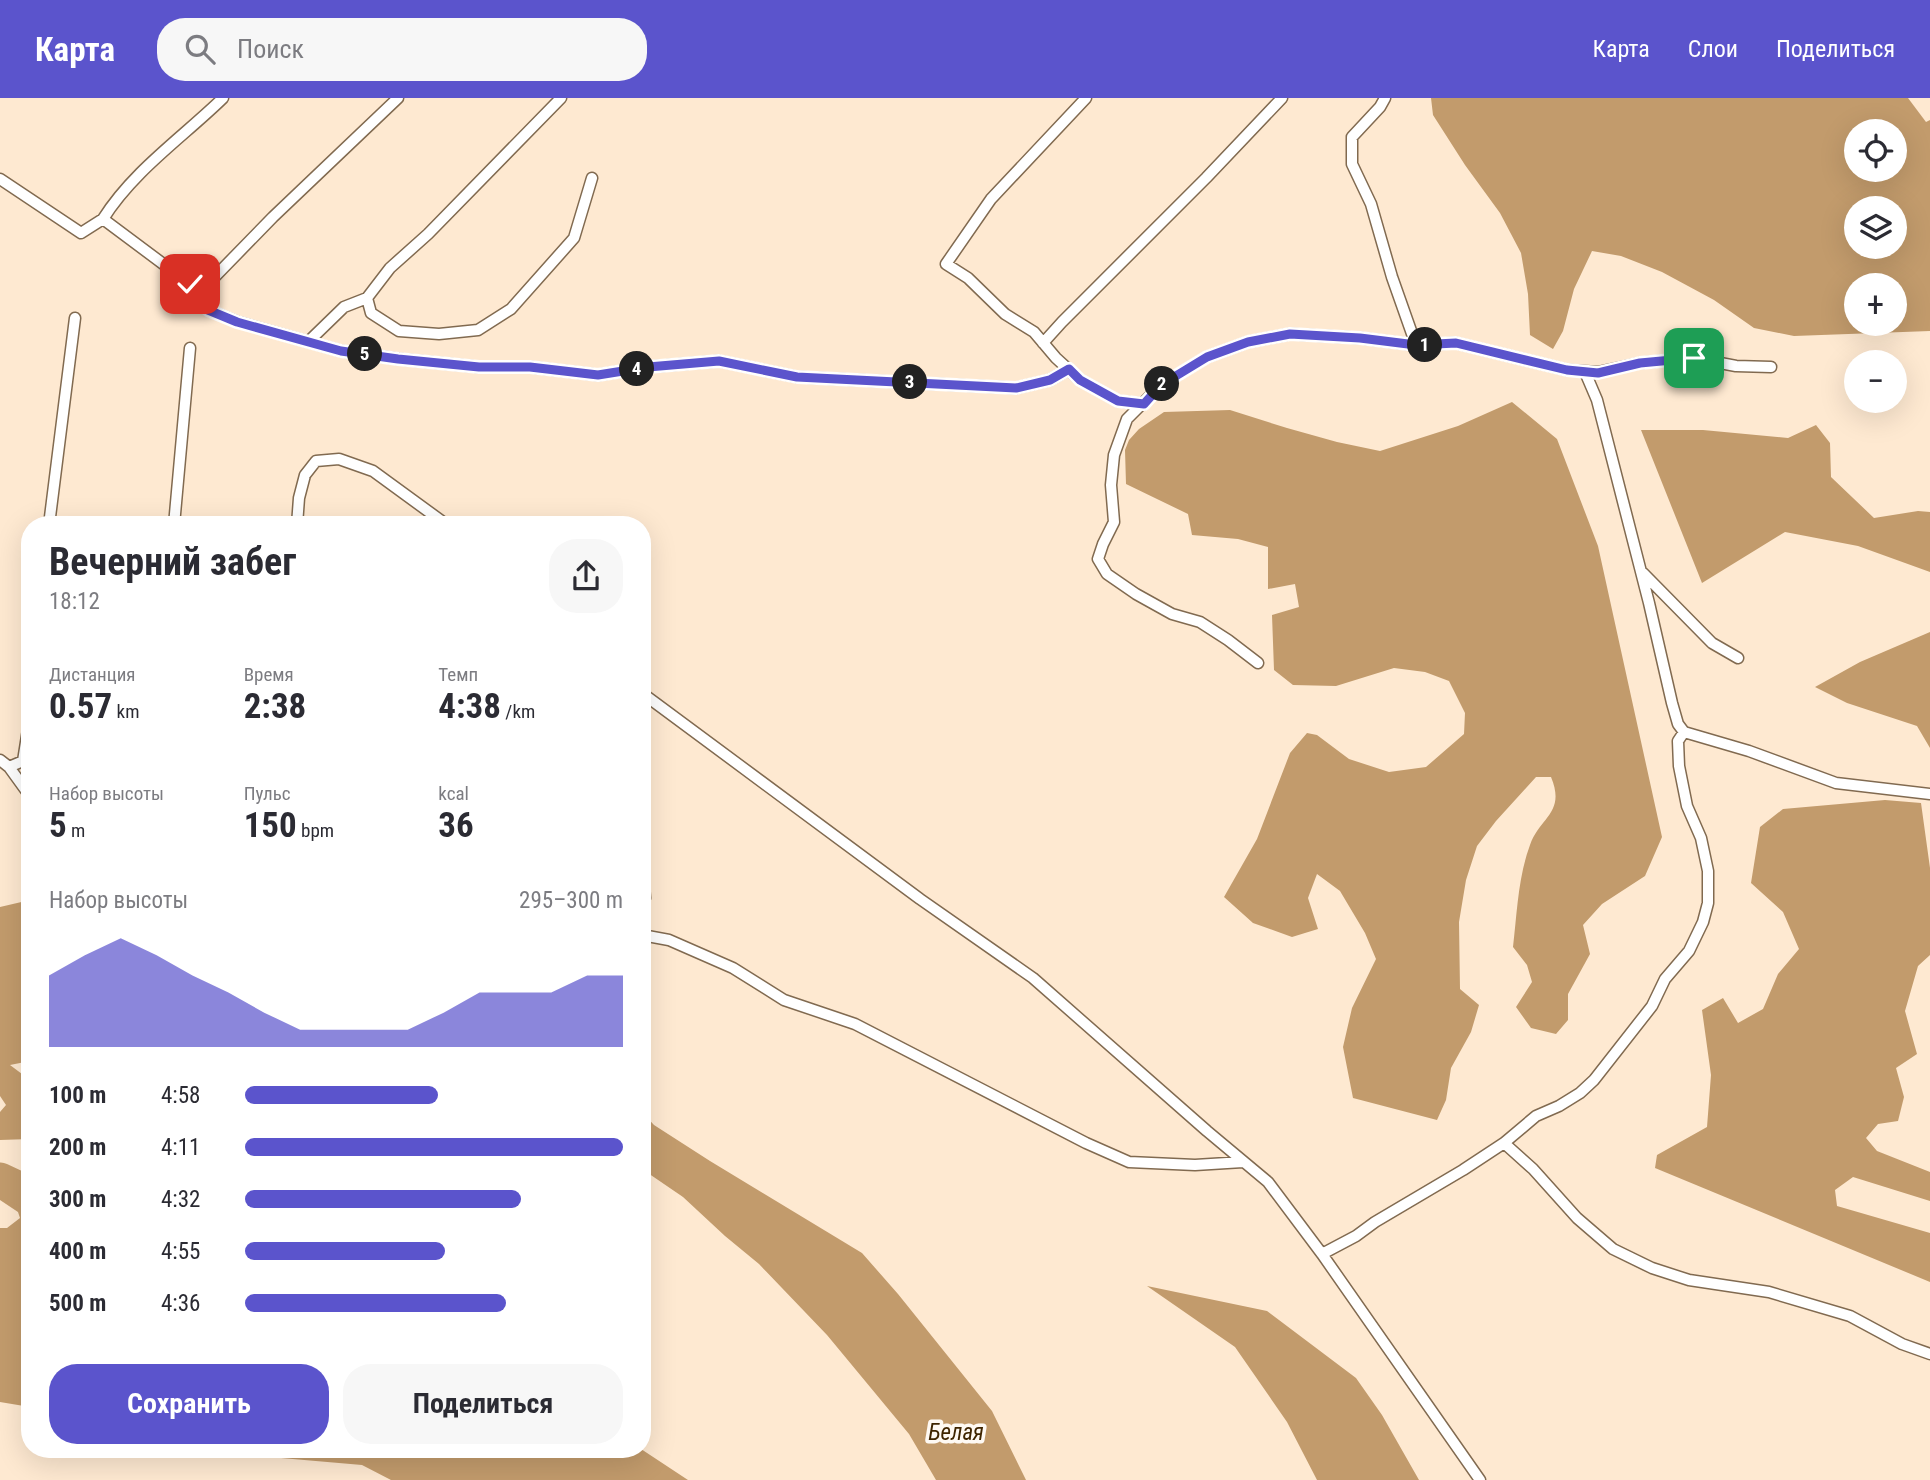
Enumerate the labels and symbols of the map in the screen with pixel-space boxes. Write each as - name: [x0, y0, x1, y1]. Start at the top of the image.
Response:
- pin: [160, 254, 220, 314]
- pin: 1: [1408, 328, 1442, 362]
- pin: [1664, 328, 1724, 388]
- pin: 5: [348, 336, 382, 372]
- pin: 4: [620, 352, 654, 386]
- pin: 3: [892, 364, 928, 400]
- pin: 2: [1144, 366, 1180, 402]
- water label: Белая: [928, 1419, 984, 1446]

